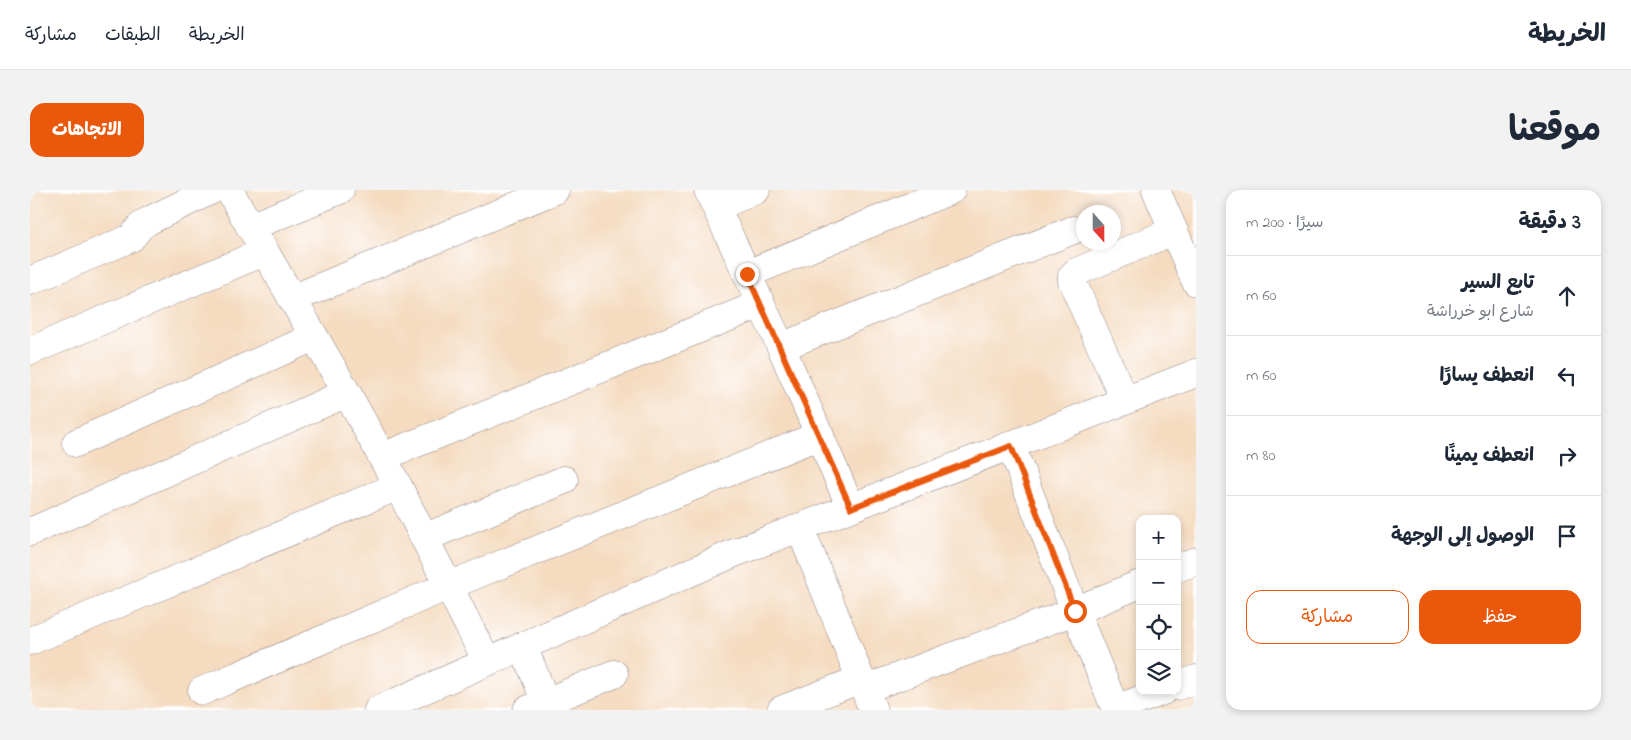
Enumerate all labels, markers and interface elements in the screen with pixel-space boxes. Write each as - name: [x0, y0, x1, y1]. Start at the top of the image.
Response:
- text: الخريطة: [1528, 18, 1606, 53]
- text: مشاركة: [25, 23, 77, 49]
- text: الطبقات: [105, 23, 161, 49]
- text: الخريطة: [189, 23, 245, 49]
- button: الاتجاهات: [30, 103, 144, 157]
- text: موقعنا: [1508, 106, 1601, 157]
- north arrow: [1076, 205, 1121, 250]
- text: 3 دقيقة: [1519, 208, 1581, 238]
- text: سيرًا · 200 m: [1246, 211, 1323, 235]
- route end: [736, 263, 759, 286]
- text: تابع السير: [1462, 270, 1534, 297]
- icon: ahead: [1553, 282, 1581, 310]
- text: 60 m: [1246, 284, 1276, 308]
- text: شارع ابو خرراشة: [1427, 300, 1534, 324]
- icon: left: [1553, 362, 1581, 390]
- text: انعطف يسارًا: [1439, 363, 1534, 390]
- text: 60 m: [1246, 364, 1276, 388]
- icon: right: [1553, 442, 1581, 470]
- text: انعطف يمينًا: [1444, 443, 1534, 470]
- text: 80 m: [1246, 444, 1275, 468]
- map controls: [1136, 515, 1181, 695]
- button: +: [1136, 515, 1181, 560]
- icon: arrive: [1553, 522, 1581, 550]
- text: الوصول إلى الوجهة: [1391, 523, 1534, 550]
- button: −: [1136, 560, 1181, 605]
- button: مشاركة: [1246, 590, 1409, 644]
- button: حفظ: [1419, 590, 1581, 644]
- route start: [1064, 600, 1087, 623]
- button: locate: [1136, 605, 1181, 650]
- button: layers: [1136, 650, 1181, 695]

